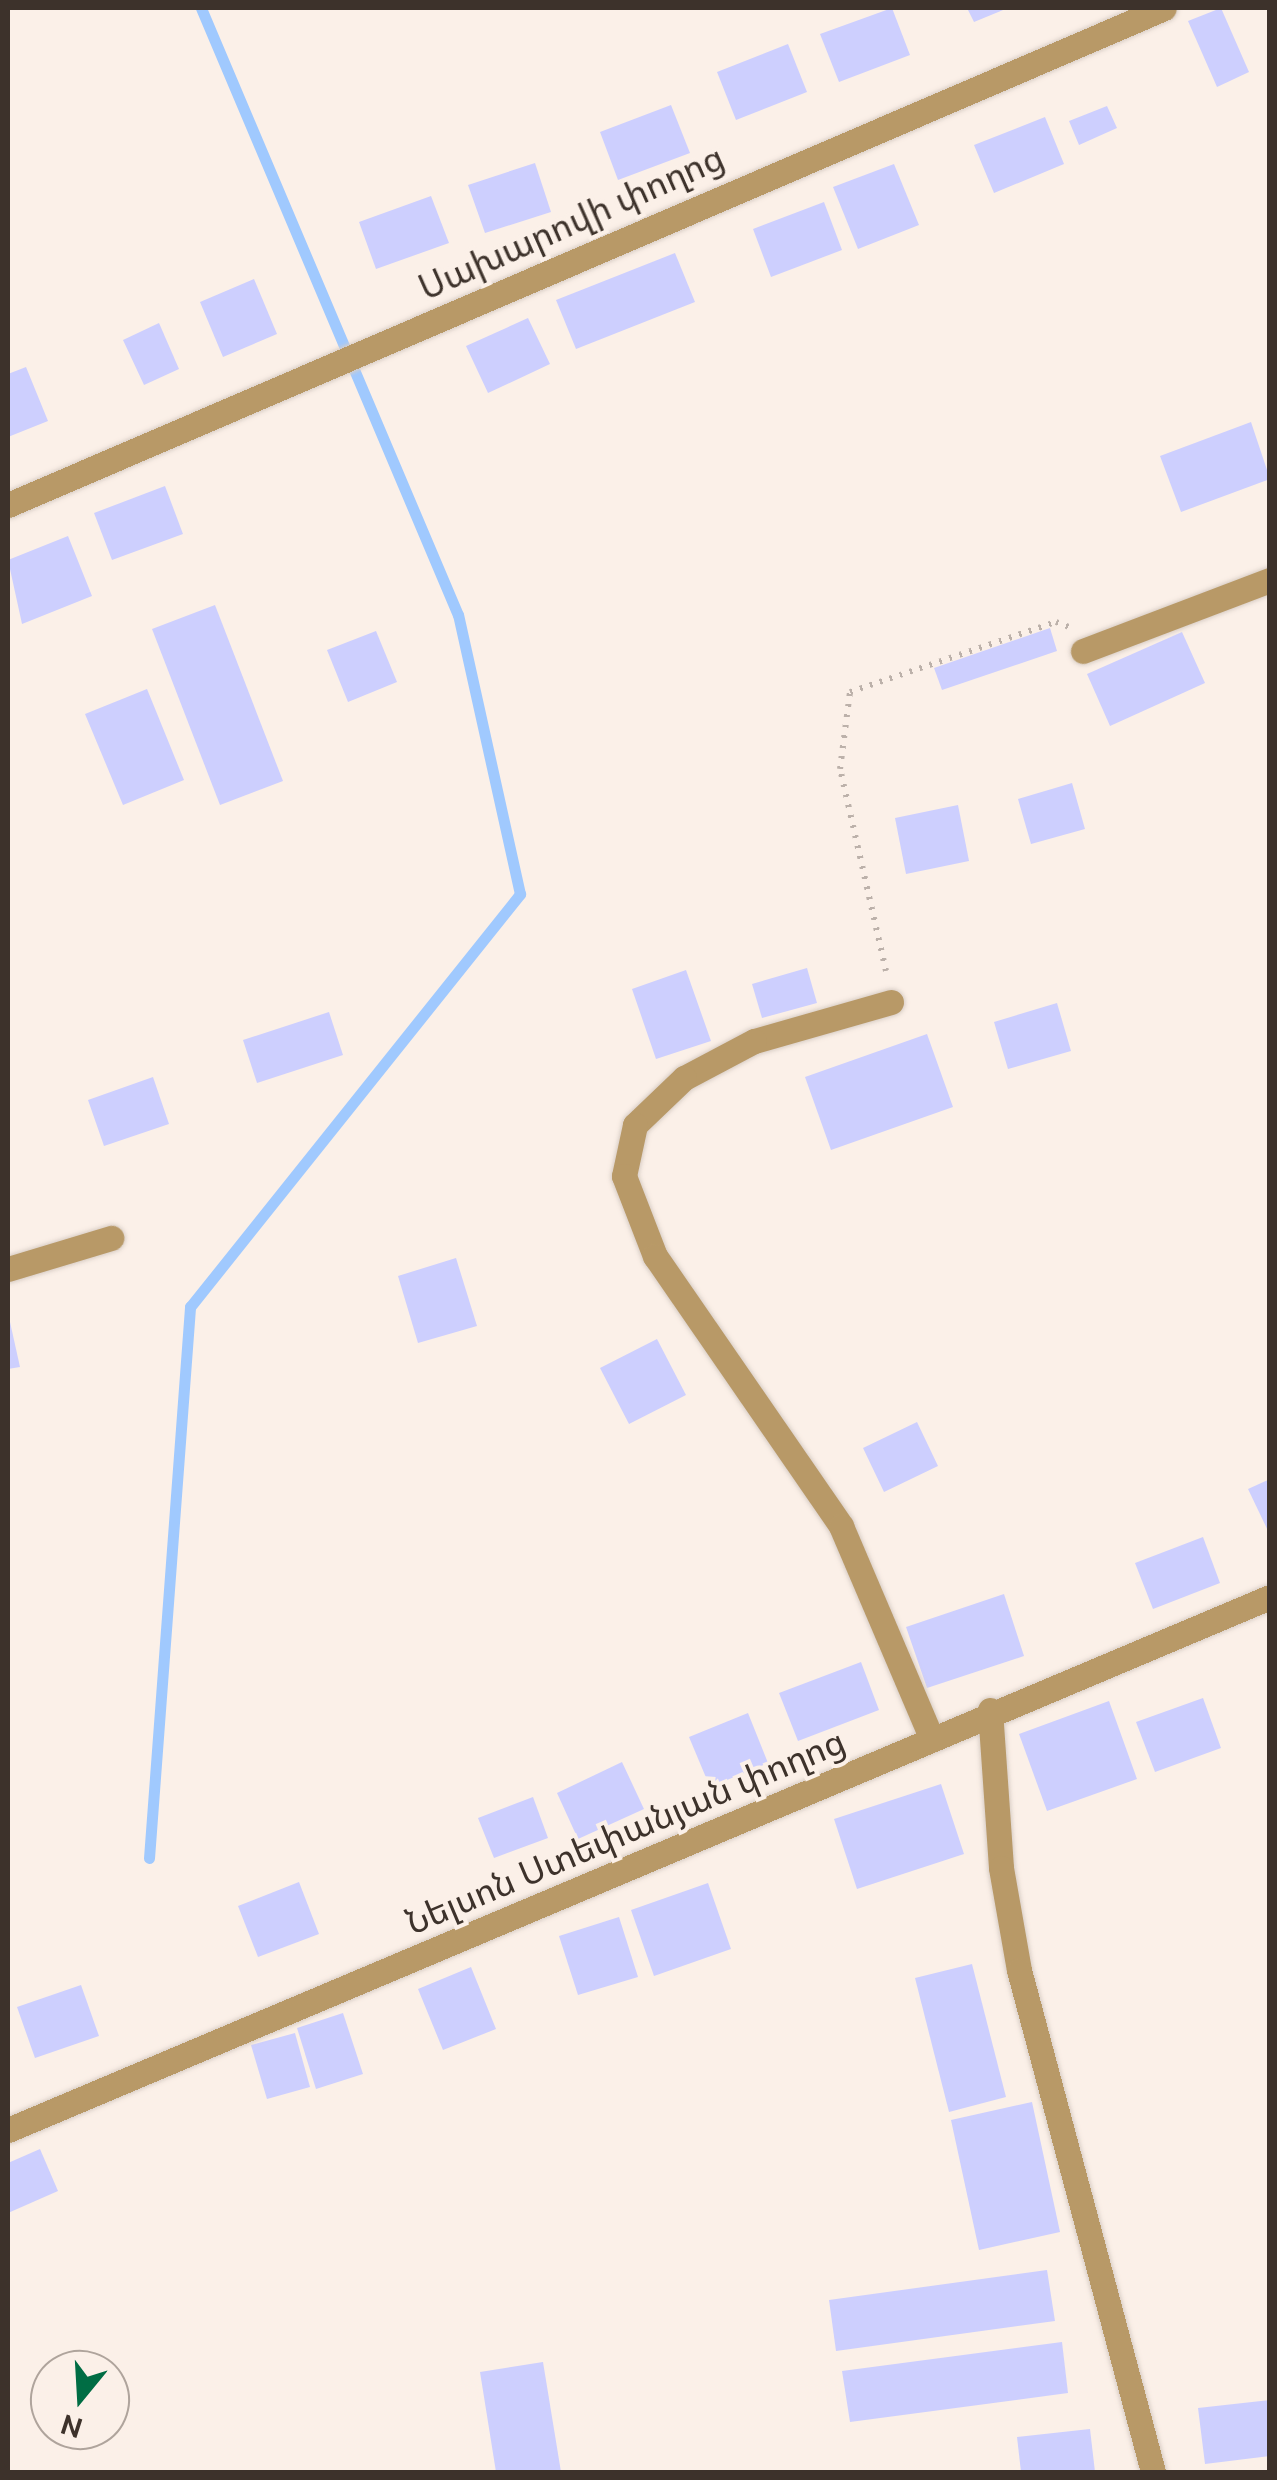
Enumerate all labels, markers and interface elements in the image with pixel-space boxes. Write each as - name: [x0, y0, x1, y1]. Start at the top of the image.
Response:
- street label: Սախարովի փողոց: [412, 136, 730, 308]
- street label: Նելսոն Ստեփանյան փողոց: [399, 1719, 851, 1943]
- north arrow: [30, 2350, 130, 2450]
- text: N: [56, 2409, 86, 2445]

